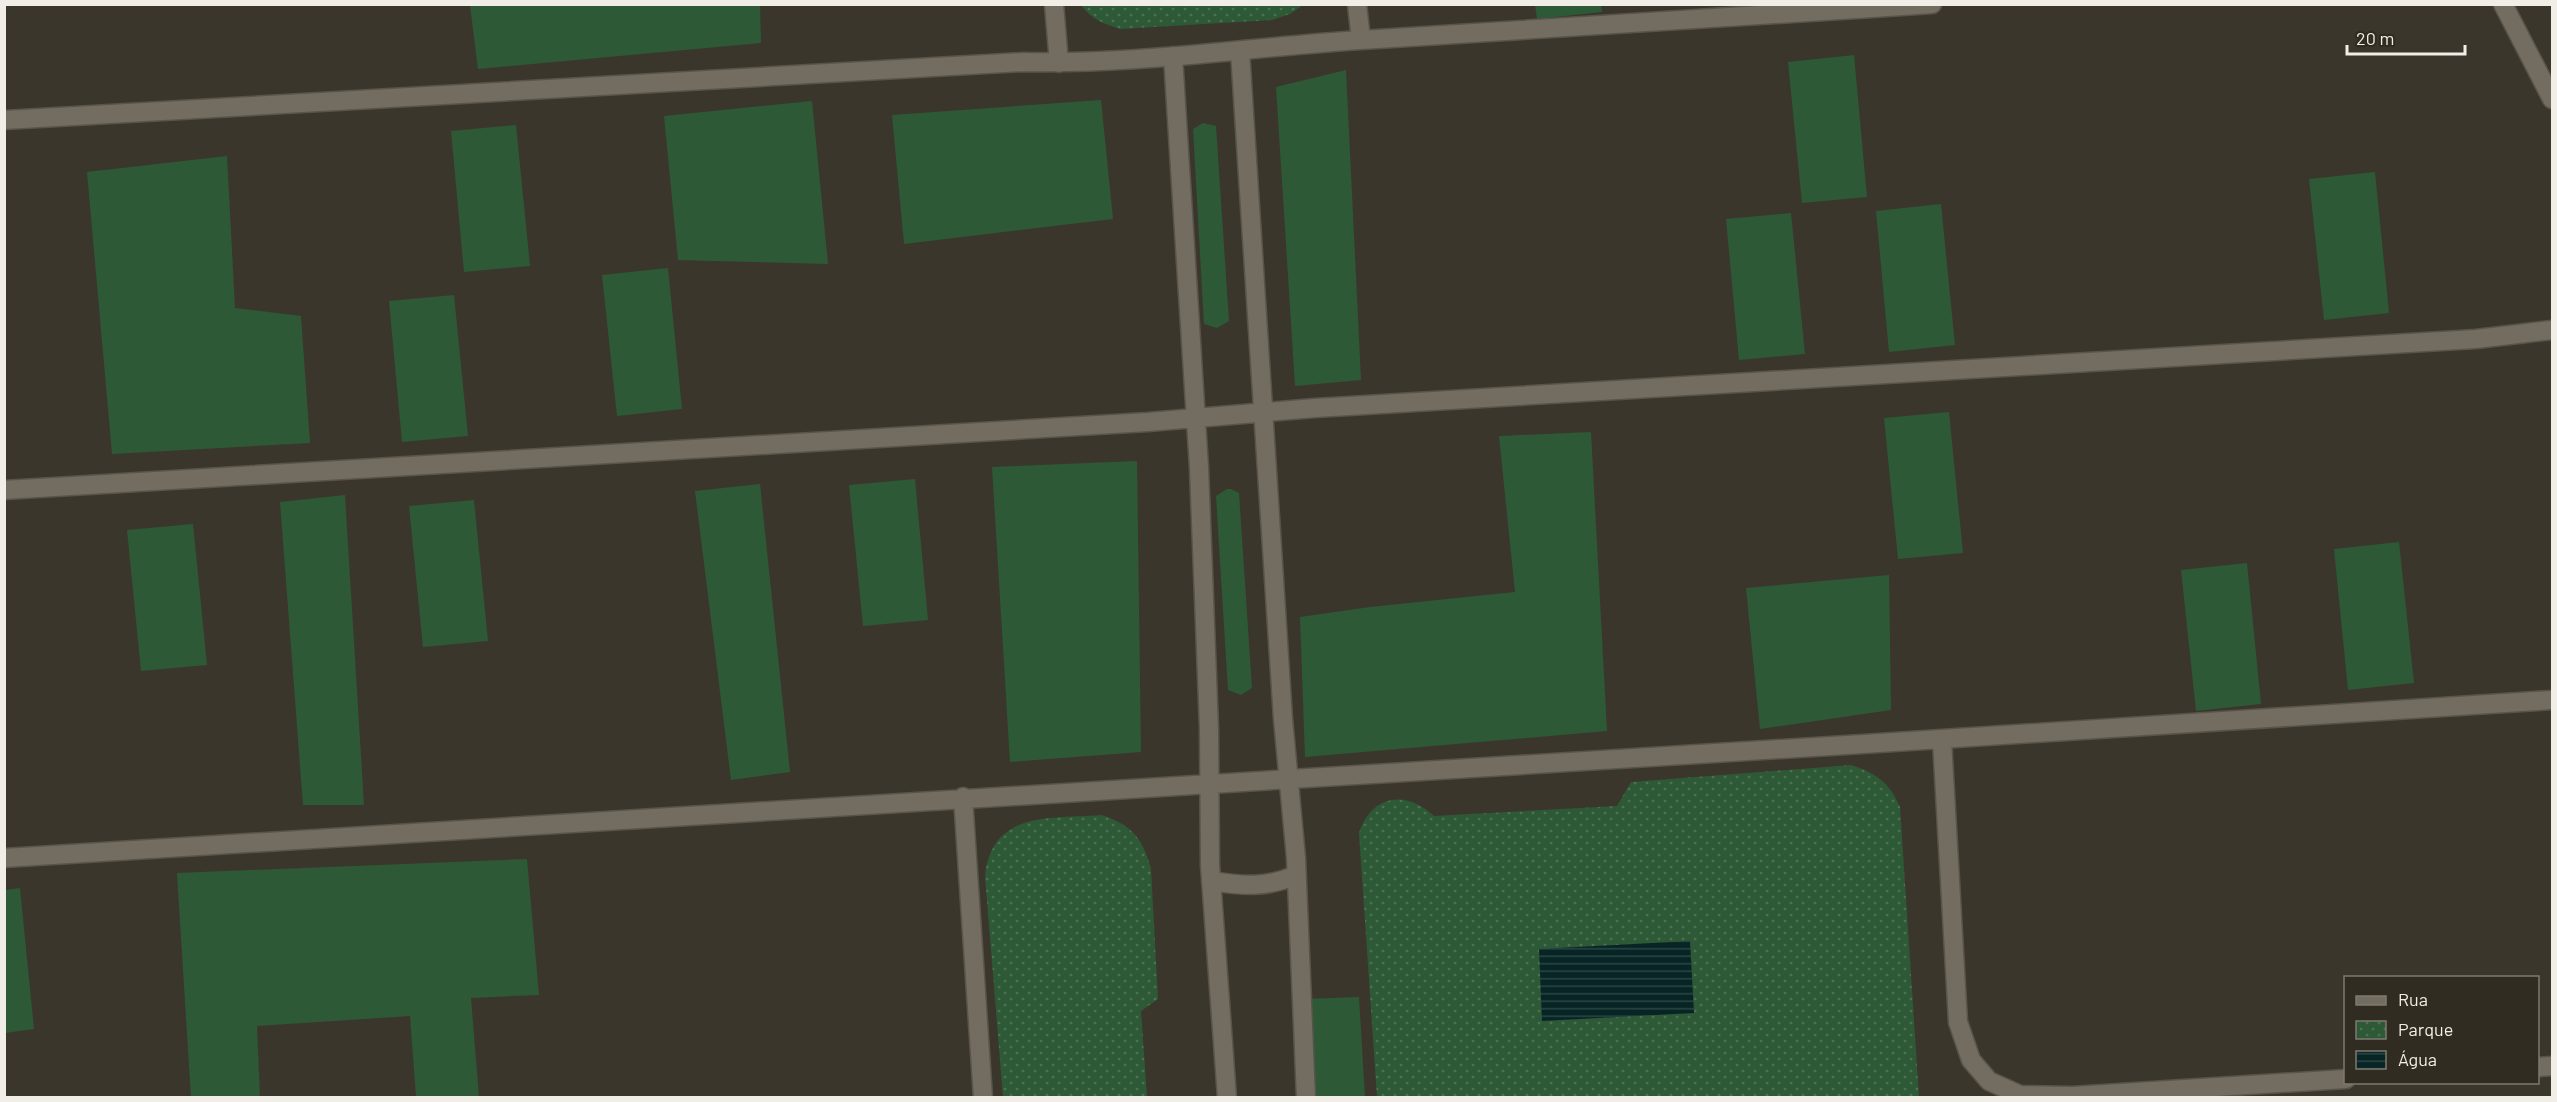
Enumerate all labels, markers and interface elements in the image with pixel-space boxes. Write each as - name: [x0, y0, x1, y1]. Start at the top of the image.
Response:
- scale bar: [2347, 18, 2466, 56]
- text: 20 m: [2356, 27, 2394, 49]
- legend: [2344, 976, 2539, 1084]
- text: Rua: [2398, 988, 2428, 1010]
- text: Parque: [2398, 1018, 2453, 1040]
- text: Água: [2398, 1048, 2437, 1070]

